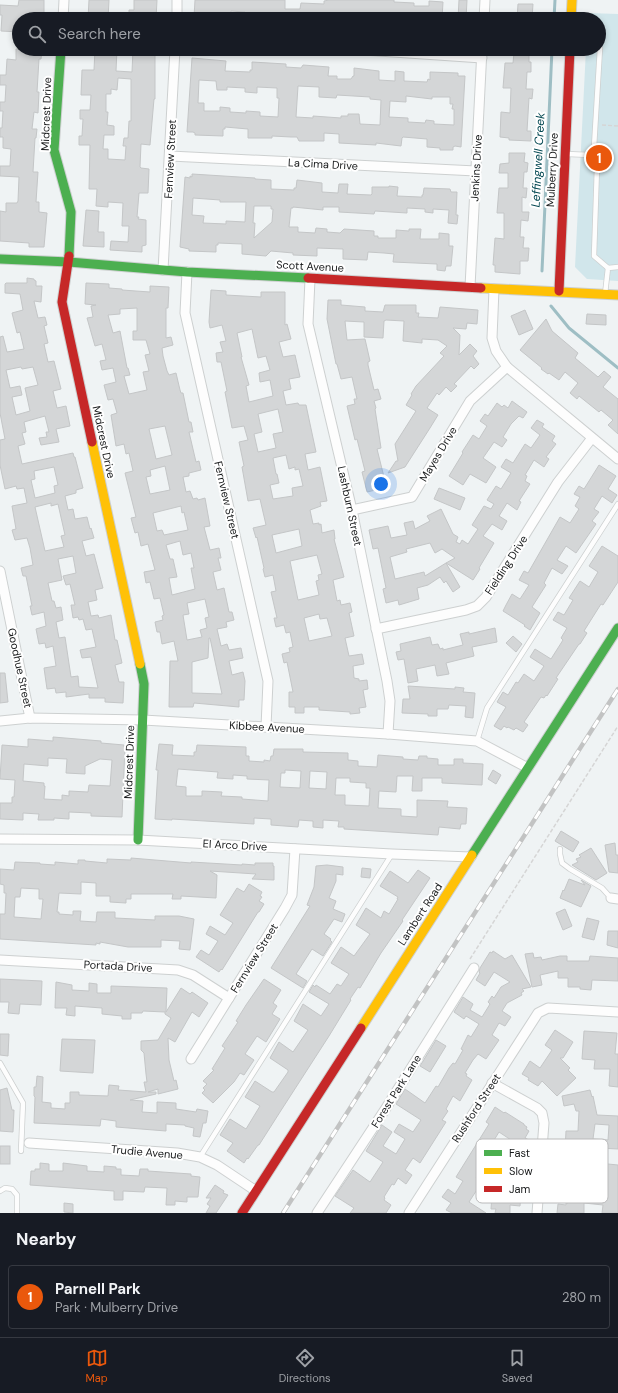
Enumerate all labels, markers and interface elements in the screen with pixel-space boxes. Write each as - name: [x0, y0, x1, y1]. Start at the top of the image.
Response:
- search box: [12, 12, 606, 56]
- icon: search: [26, 23, 48, 45]
- text: Search here: [58, 24, 141, 44]
- street label: Midcrest Drive: [38, 77, 54, 151]
- water label: Leffingwell Creek: [528, 111, 549, 208]
- street label: Fernview Street: [161, 119, 179, 199]
- street label: Mulberry Drive: [543, 132, 561, 208]
- street label: Jenkins Drive: [467, 134, 485, 202]
- pin: 1: [586, 143, 612, 173]
- street label: La Cima Drive: [288, 155, 358, 173]
- street label: Scott Avenue: [276, 257, 344, 275]
- street label: Midcrest Drive: [89, 404, 119, 480]
- street label: Mayes Drive: [416, 424, 460, 484]
- street label: Fernview Street: [211, 460, 243, 540]
- street label: Lashburn Street: [335, 465, 365, 547]
- your location: [371, 474, 391, 494]
- street label: Fielding Drive: [482, 533, 530, 597]
- street label: Goodhue Street: [5, 627, 35, 709]
- street label: Kibbee Avenue: [229, 718, 305, 736]
- street label: Midcrest Drive: [121, 725, 137, 799]
- street label: El Arco Drive: [202, 836, 268, 854]
- street label: Lambert Road: [395, 880, 445, 948]
- street label: Fernview Street: [227, 921, 281, 995]
- street label: Portada Drive: [83, 957, 153, 975]
- street label: Forest Park Lane: [368, 1052, 424, 1130]
- street label: Rushford Street: [448, 1071, 504, 1145]
- legend: [476, 1139, 608, 1203]
- street label: Trudie Avenue: [111, 1142, 183, 1162]
- text: Fast: [509, 1146, 530, 1160]
- text: Slow: [509, 1164, 533, 1178]
- text: Jam: [509, 1182, 530, 1196]
- text: Nearby: [16, 1228, 76, 1250]
- text: Parnell Park: [55, 1279, 141, 1299]
- text: 1: [28, 1289, 32, 1306]
- text: 280 m: [562, 1289, 601, 1306]
- text: Park · Mulberry Drive: [55, 1299, 178, 1316]
- tab: Map: [86, 1347, 108, 1385]
- tab: Directions: [279, 1347, 331, 1385]
- tab: Saved: [502, 1347, 532, 1385]

